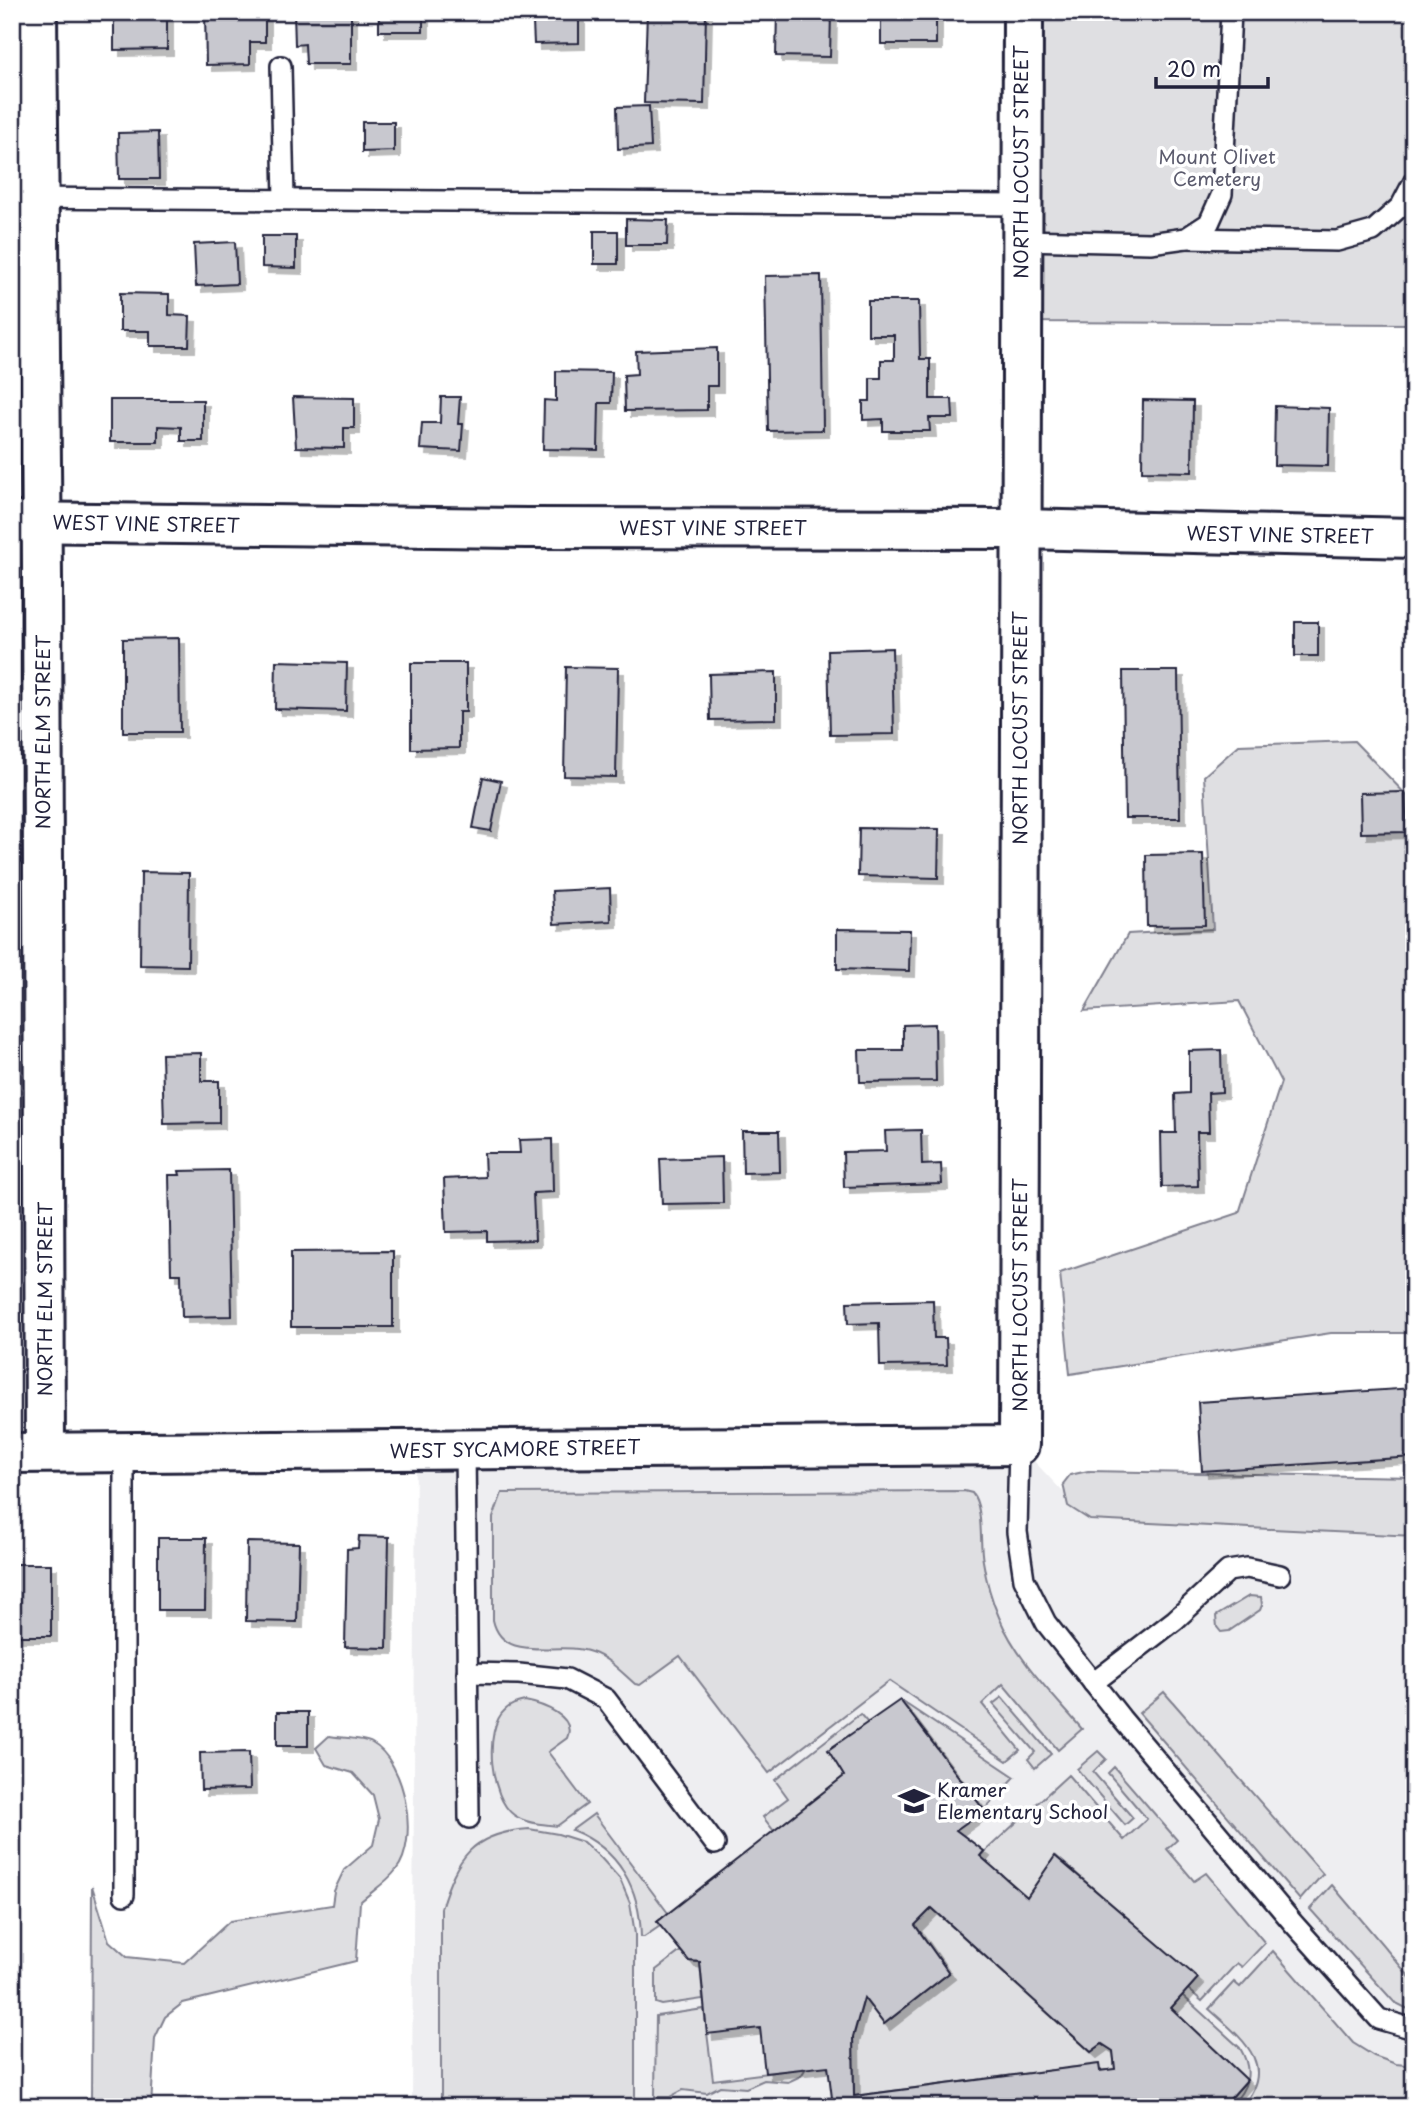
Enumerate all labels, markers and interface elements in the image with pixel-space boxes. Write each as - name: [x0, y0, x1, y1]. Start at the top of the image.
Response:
- street label: NORTH LOCUST STREET: [1006, 45, 1034, 279]
- scale bar: [1156, 46, 1268, 90]
- text: 20 m: [1167, 52, 1221, 84]
- park label: Mount Olivet Cemetery: [1158, 142, 1276, 192]
- street label: WEST VINE STREET: [52, 507, 240, 539]
- street label: WEST VINE STREET: [619, 513, 807, 541]
- street label: WEST VINE STREET: [1186, 518, 1374, 550]
- street label: NORTH LOCUST STREET: [1005, 611, 1033, 845]
- street label: NORTH ELM STREET: [28, 635, 56, 829]
- street label: NORTH LOCUST STREET: [1005, 1178, 1033, 1412]
- street label: NORTH ELM STREET: [30, 1202, 58, 1396]
- street label: WEST SYCAMORE STREET: [389, 1432, 641, 1464]
- place label: Kramer Elementary School: [937, 1775, 1108, 1825]
- school or university icon: Kramer Elementary School: [897, 1784, 931, 1818]

